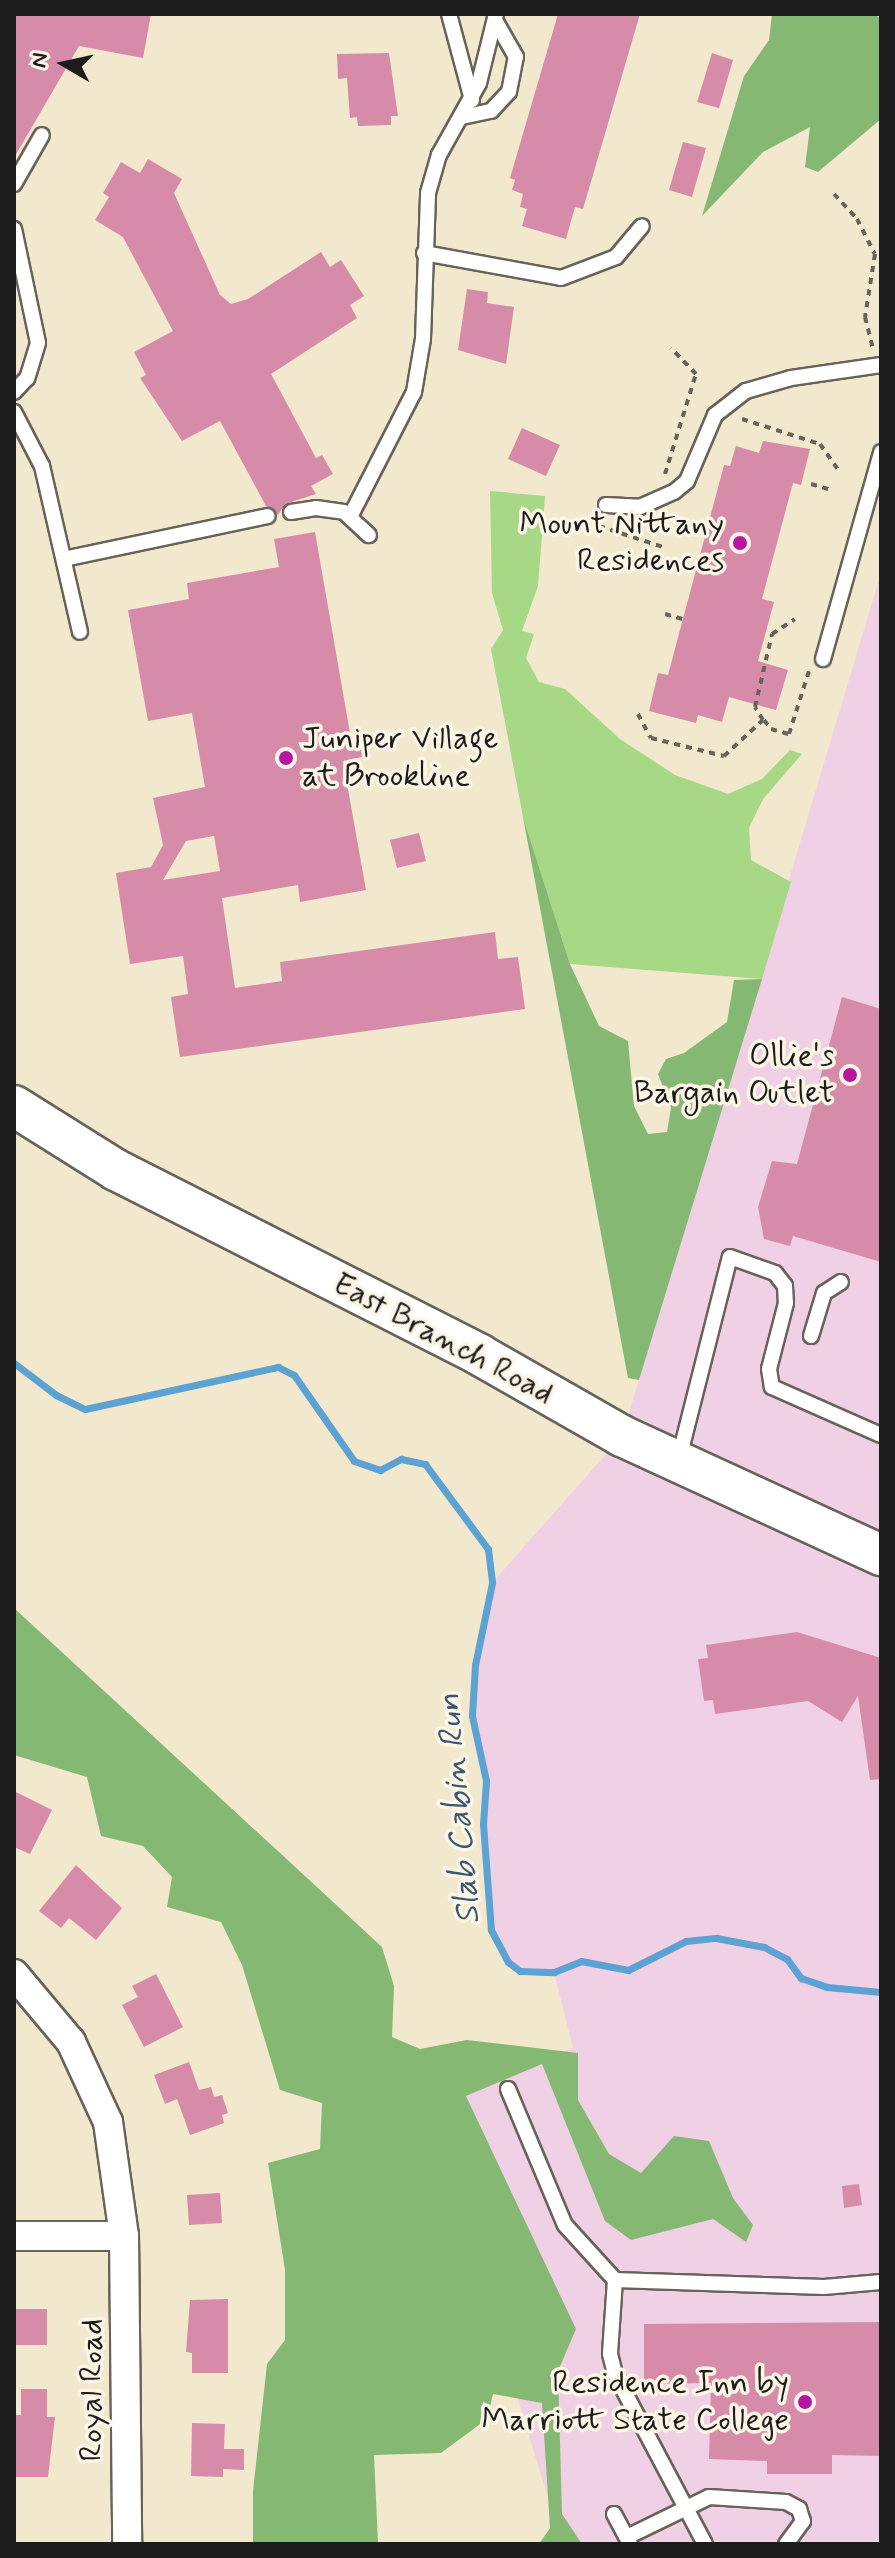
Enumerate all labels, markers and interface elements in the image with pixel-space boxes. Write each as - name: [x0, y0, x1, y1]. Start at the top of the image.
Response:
- north arrow: [24, 24, 104, 104]
- text: N: [25, 51, 55, 70]
- place label: Mount Nittany Residences: [519, 506, 724, 581]
- marker: Mount Nittany Residences: [731, 534, 749, 552]
- place label: Juniper Village at Brookline: [302, 721, 498, 796]
- marker: Juniper Village at Brookline: [277, 749, 295, 767]
- place label: Ollie's Bargain Outlet: [635, 1038, 834, 1113]
- marker: Ollie's Bargain Outlet: [841, 1066, 859, 1084]
- street label: East Branch Road: [326, 1265, 560, 1413]
- water label: Slab Cabin Run: [429, 1691, 489, 1927]
- street label: Royal Road: [73, 2318, 111, 2462]
- place label: Residence Inn by Marriott State College: [480, 2365, 789, 2440]
- marker: Residence Inn by Marriott State College: [796, 2393, 814, 2411]

